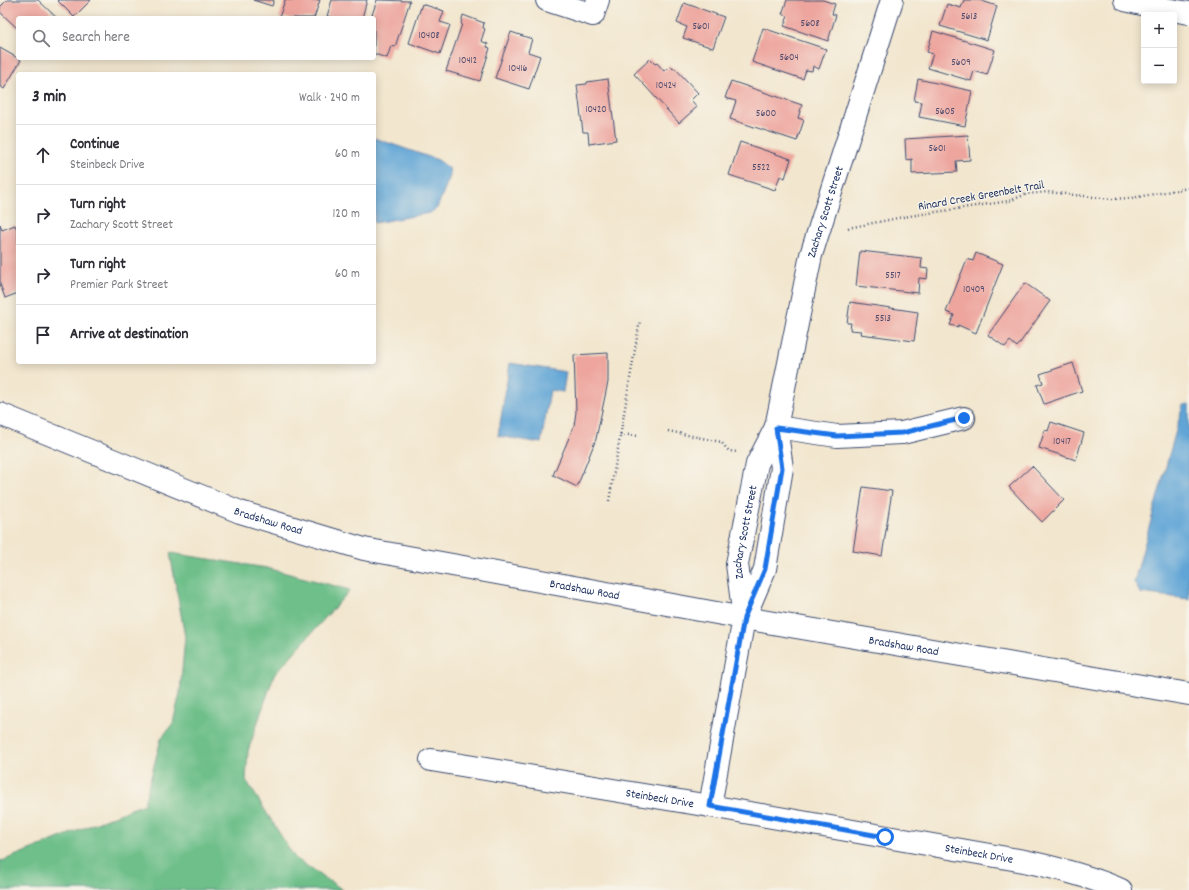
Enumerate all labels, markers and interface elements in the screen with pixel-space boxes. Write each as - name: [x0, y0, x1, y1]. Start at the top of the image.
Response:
- house number: 5613: [961, 10, 977, 24]
- map controls: [1141, 12, 1177, 84]
- button: +: [1141, 12, 1177, 48]
- search box: [16, 16, 376, 60]
- house number: 5608: [801, 17, 820, 31]
- house number: 5601: [692, 20, 710, 34]
- icon: search: [30, 27, 52, 49]
- text: Search here: [62, 27, 130, 49]
- house number: 10408: [418, 29, 440, 43]
- button: −: [1141, 48, 1177, 84]
- house number: 5604: [779, 51, 799, 65]
- house number: 10412: [459, 54, 477, 68]
- house number: 5609: [951, 56, 971, 70]
- house number: 10416: [509, 62, 528, 76]
- house number: 10424: [656, 79, 676, 93]
- text: 3 min: [32, 86, 66, 110]
- text: Walk · 240 m: [299, 89, 360, 108]
- house number: 10420: [585, 103, 607, 117]
- house number: 5605: [935, 105, 955, 119]
- house number: 5600: [756, 107, 776, 121]
- text: Continue: [70, 134, 119, 156]
- house number: 5601: [928, 142, 946, 156]
- icon: ahead: [32, 144, 54, 166]
- text: 60 m: [335, 145, 360, 164]
- text: Steinbeck Drive: [70, 156, 145, 175]
- house number: 5522: [752, 161, 770, 175]
- street label: Zachary Scott Street: [804, 164, 849, 260]
- street label: Rinard Creek Greenbelt Trail: [917, 177, 1046, 216]
- text: Turn right: [70, 194, 126, 216]
- icon: right: [32, 204, 54, 226]
- text: 120 m: [332, 205, 360, 224]
- text: Zachary Scott Street: [70, 216, 173, 235]
- text: Turn right: [70, 254, 126, 276]
- icon: right: [32, 264, 54, 286]
- text: 60 m: [335, 265, 360, 284]
- house number: 5517: [885, 269, 901, 283]
- text: Premier Park Street: [70, 276, 168, 295]
- house number: 10409: [963, 283, 985, 297]
- house number: 5513: [875, 312, 891, 326]
- icon: arrive: [32, 324, 54, 346]
- text: Arrive at destination: [70, 324, 188, 346]
- route end: [955, 409, 973, 427]
- house number: 10417: [1053, 435, 1071, 449]
- street label: Zachary Scott Street: [730, 483, 763, 580]
- street label: Bradshaw Road: [231, 503, 304, 540]
- street label: Bradshaw Road: [548, 576, 621, 605]
- street label: Bradshaw Road: [867, 632, 940, 661]
- street label: Steinbeck Drive: [624, 785, 695, 813]
- route start: [876, 828, 894, 846]
- street label: Steinbeck Drive: [943, 840, 1014, 869]

